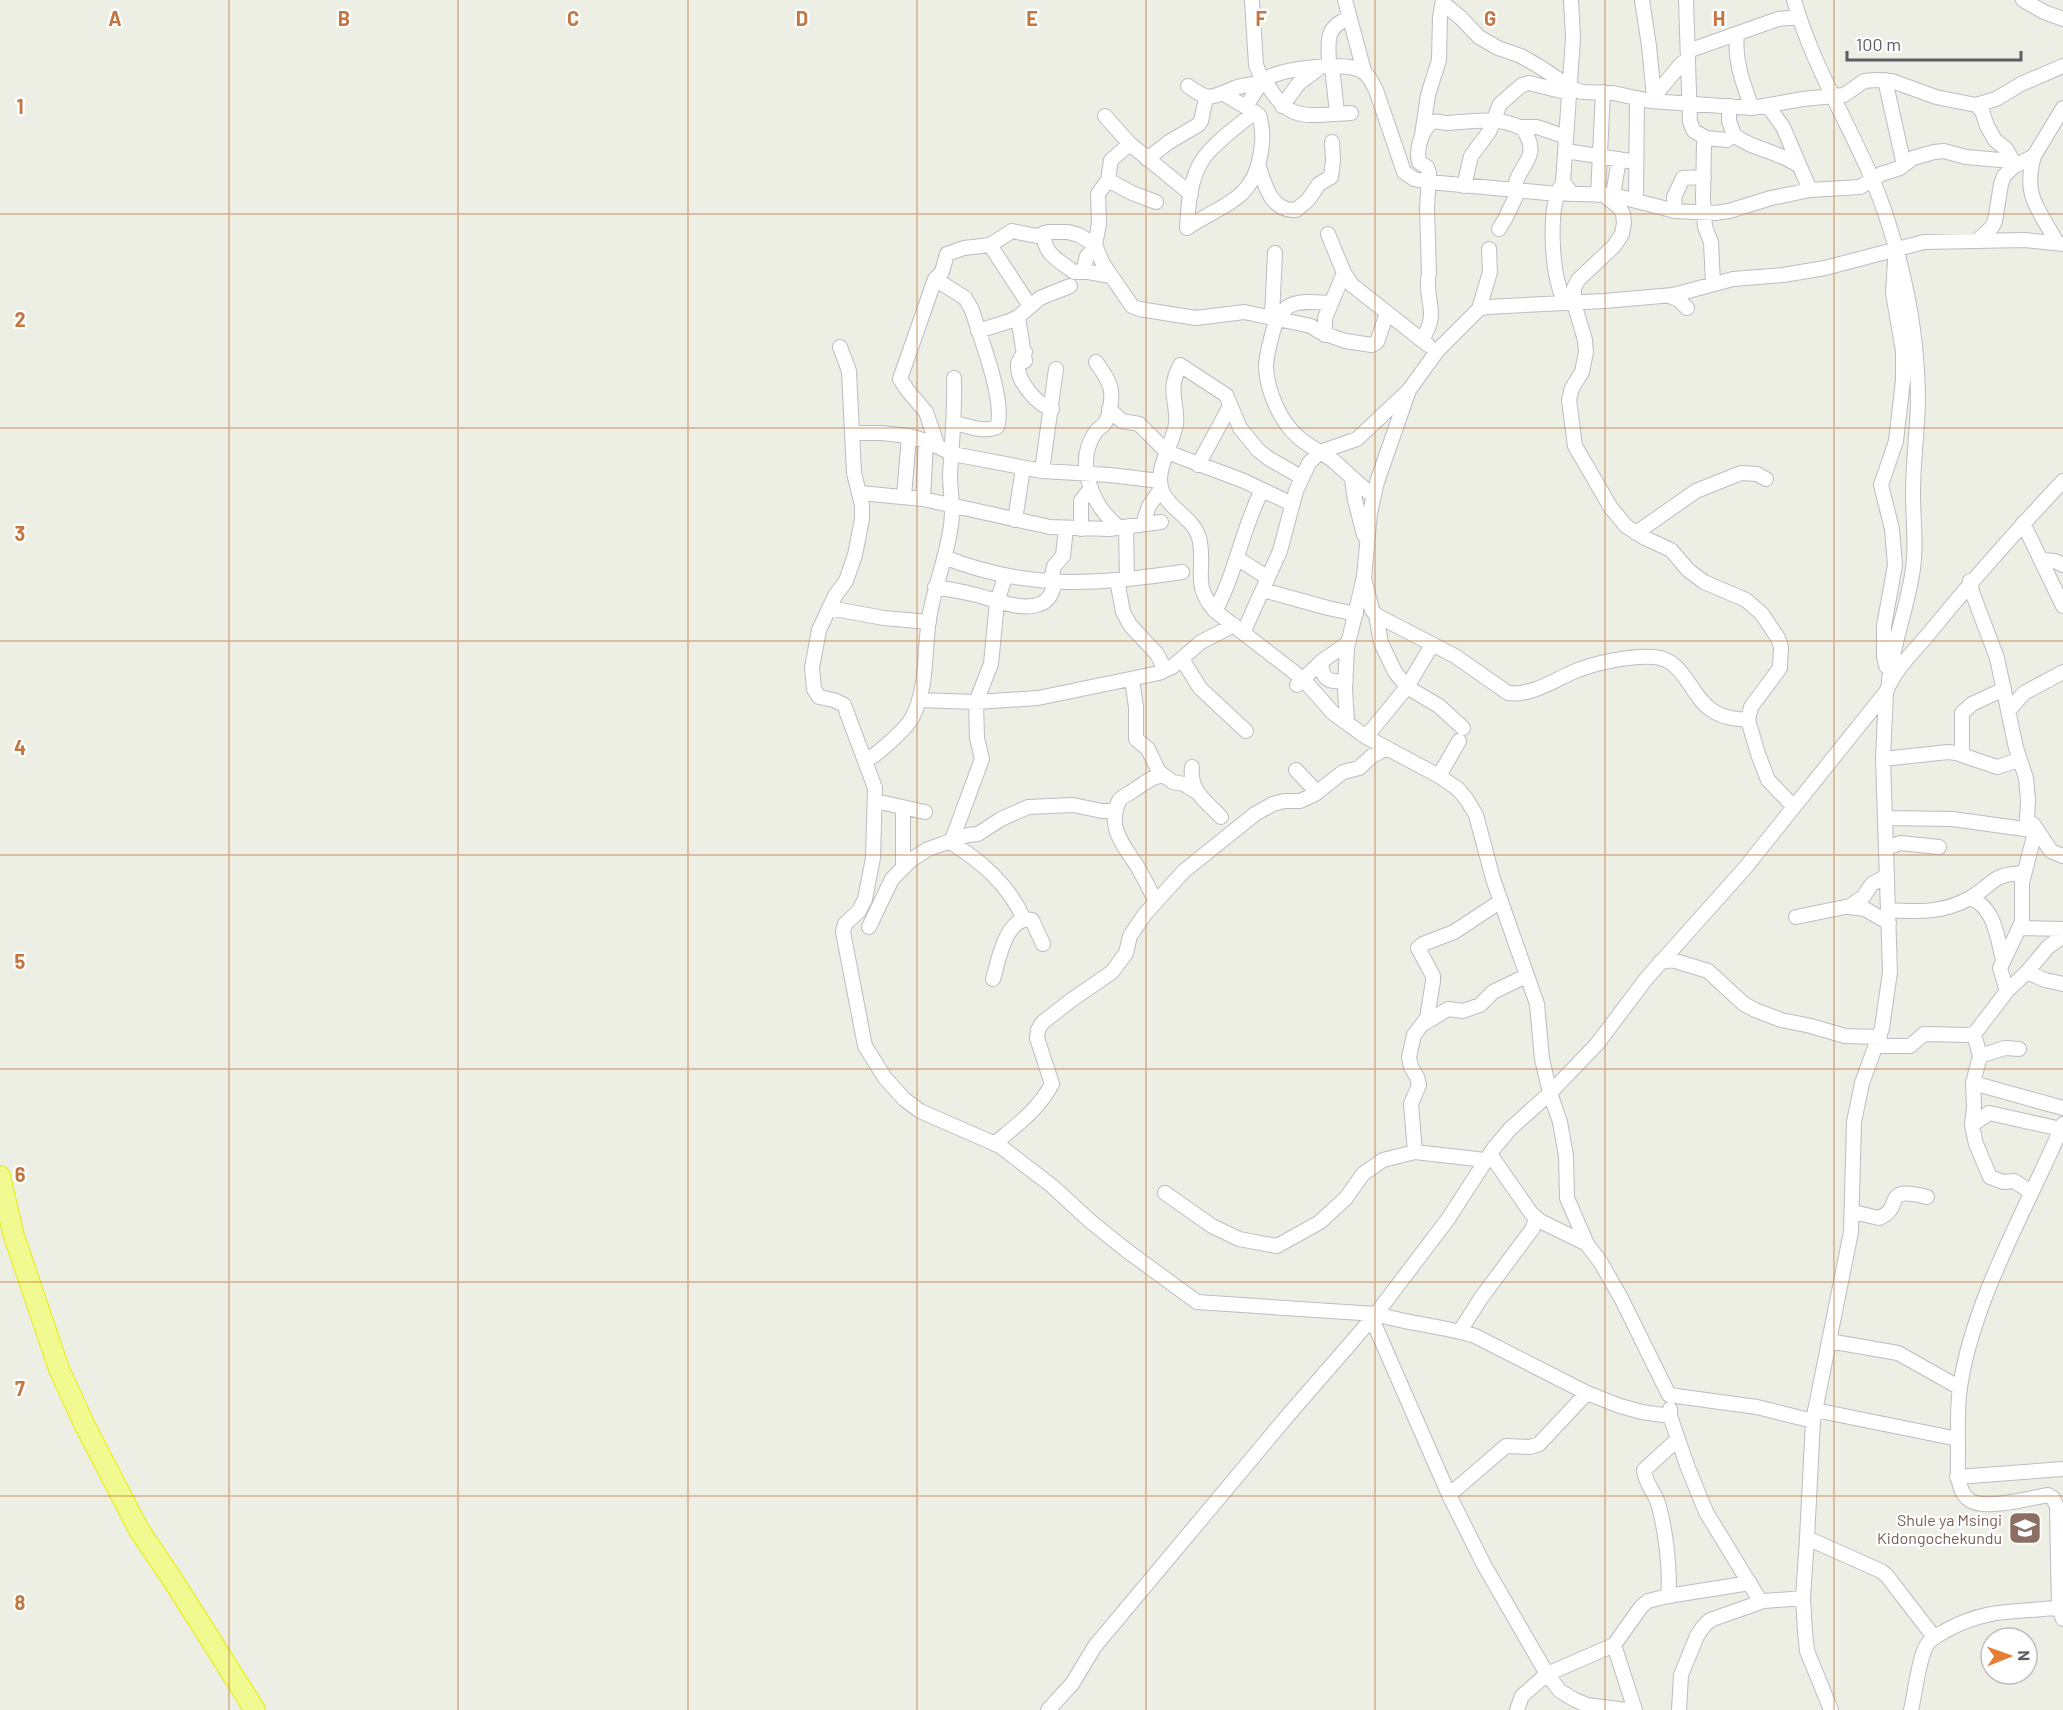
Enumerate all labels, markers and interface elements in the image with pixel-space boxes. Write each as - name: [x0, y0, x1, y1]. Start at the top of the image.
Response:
- text: A: [108, 6, 122, 30]
- text: B: [338, 6, 350, 30]
- text: C: [567, 6, 579, 30]
- text: D: [796, 6, 808, 30]
- text: E: [1026, 6, 1038, 30]
- text: F: [1255, 6, 1267, 30]
- text: G: [1484, 6, 1496, 30]
- text: H: [1713, 6, 1725, 30]
- scale bar: [1847, 24, 2021, 62]
- text: 100 m: [1856, 33, 1901, 55]
- text: 1: [16, 94, 24, 118]
- text: 2: [14, 307, 26, 331]
- text: 3: [15, 521, 25, 545]
- text: 4: [14, 735, 26, 759]
- text: 5: [15, 949, 26, 973]
- text: 6: [15, 1162, 26, 1186]
- text: 7: [15, 1376, 25, 1400]
- place label: Shule ya Msingi Kidongochekundu: [1877, 1510, 2002, 1547]
- school or university icon: Shule ya Msingi Kidongochekundu: [2007, 1510, 2043, 1546]
- text: 8: [15, 1590, 26, 1614]
- north arrow: [1979, 1626, 2039, 1686]
- text: N: [2015, 1650, 2034, 1661]

